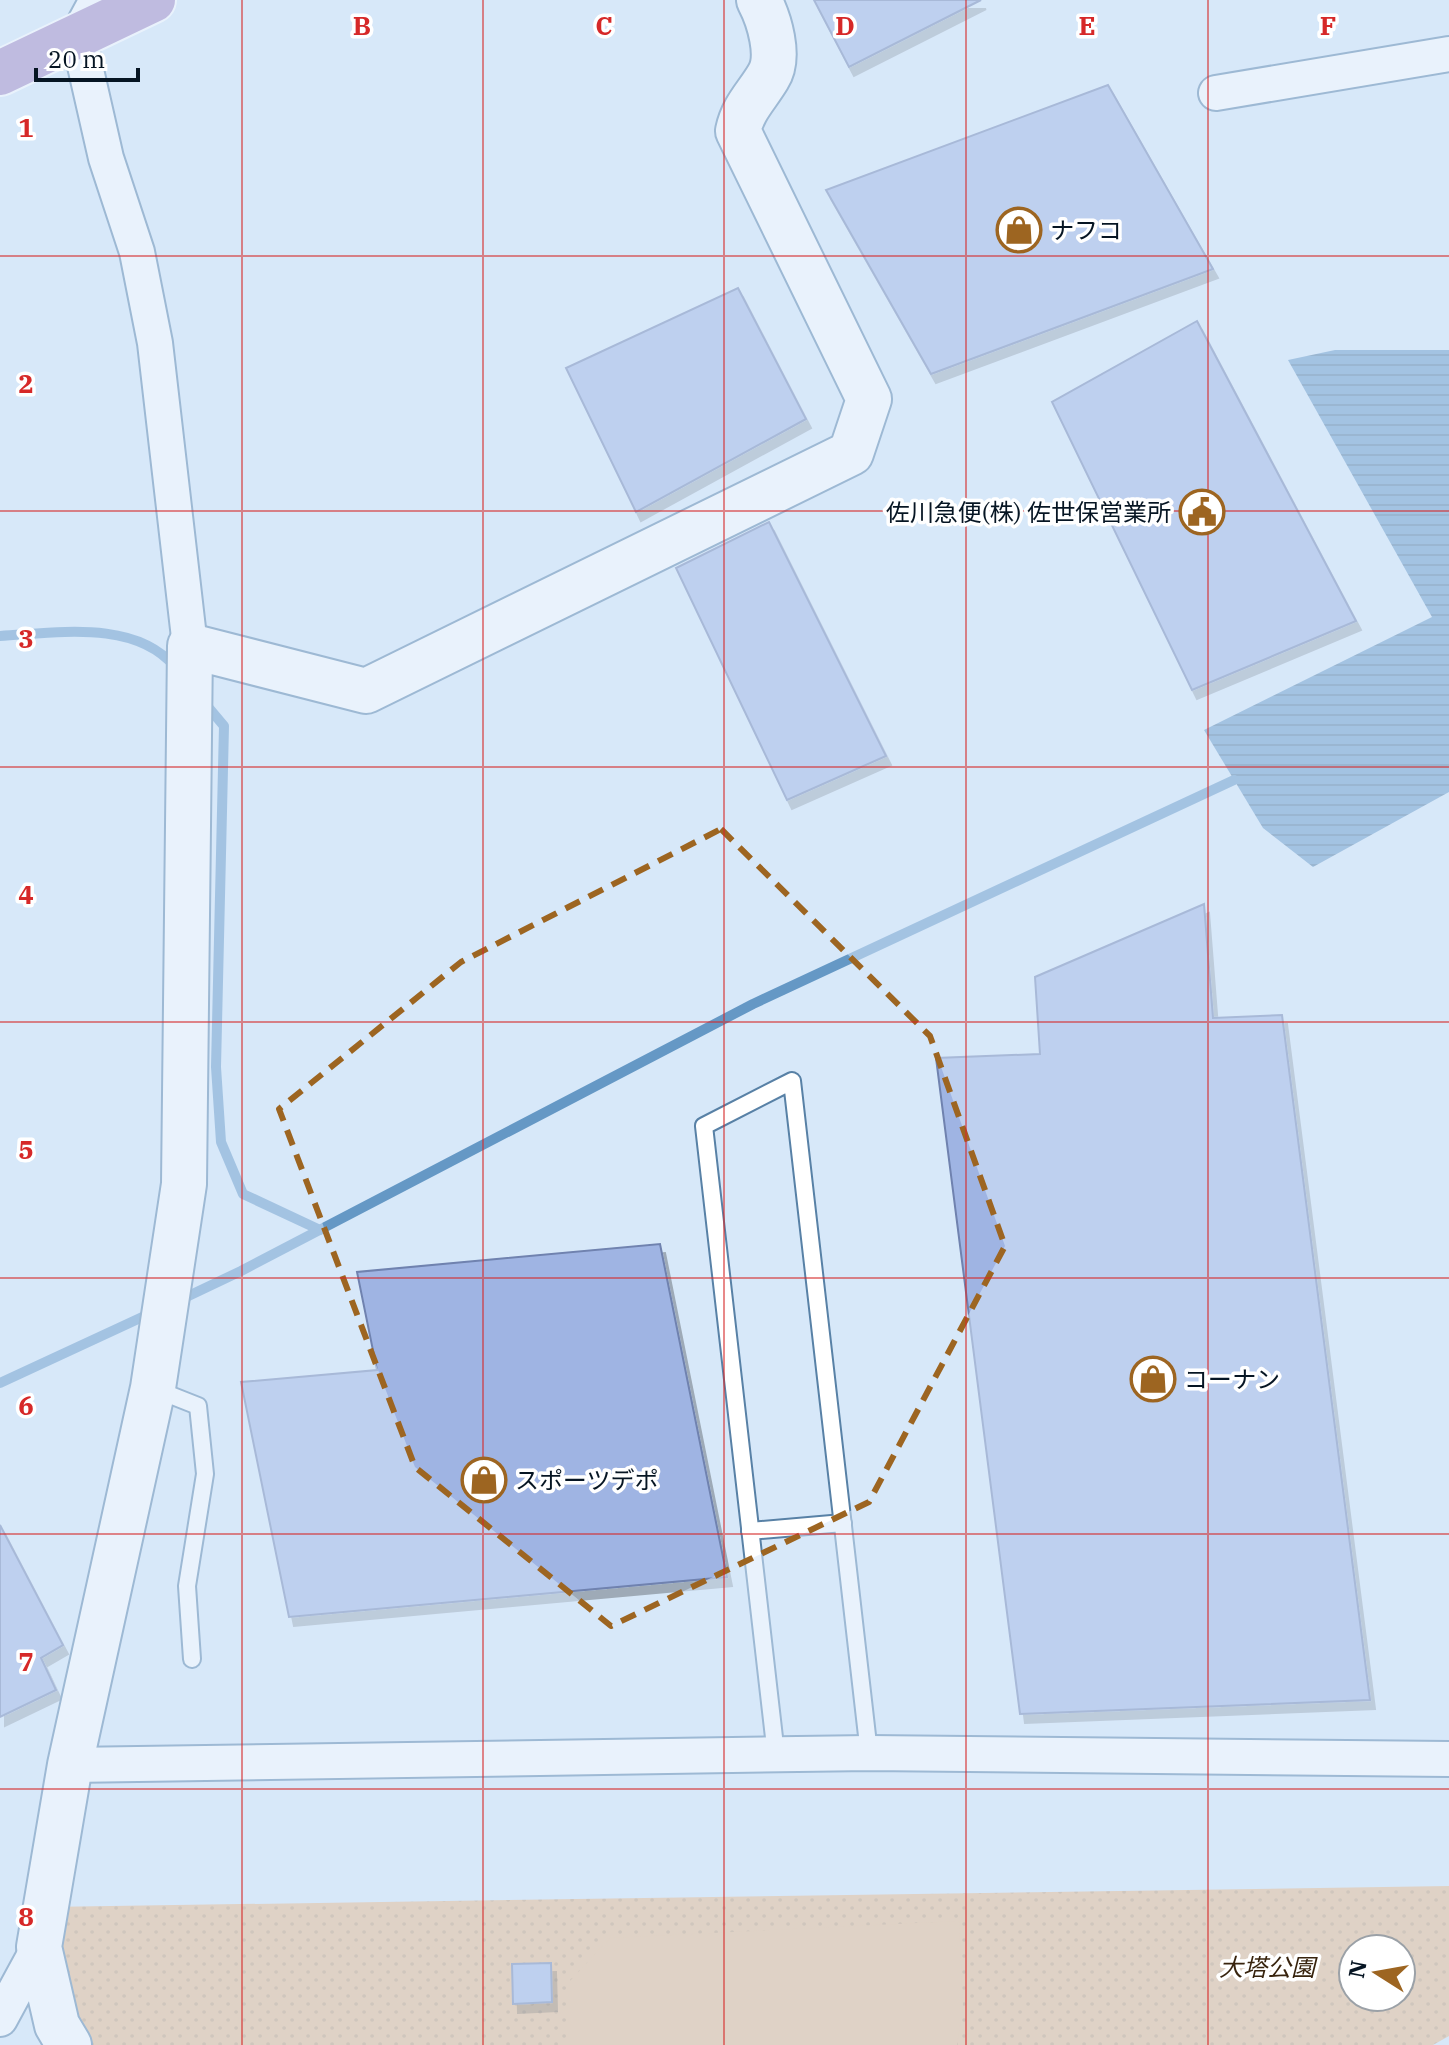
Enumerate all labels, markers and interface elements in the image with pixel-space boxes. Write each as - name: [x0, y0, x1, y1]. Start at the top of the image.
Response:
- text: B: [353, 8, 371, 42]
- text: C: [595, 8, 613, 42]
- text: D: [835, 8, 855, 42]
- text: E: [1078, 8, 1096, 42]
- text: F: [1320, 8, 1336, 42]
- scale bar: [36, 32, 138, 82]
- text: 20 m: [48, 43, 105, 75]
- text: 1: [18, 110, 34, 144]
- shop icon: ナフコ: [995, 206, 1043, 254]
- place label: ナフコ: [1050, 214, 1122, 246]
- text: 2: [18, 366, 34, 400]
- public building icon: 佐川急便(株) 佐世保営業所: [1178, 488, 1226, 536]
- place label: 佐川急便(株) 佐世保営業所: [886, 496, 1171, 528]
- text: 3: [18, 621, 34, 655]
- text: 4: [18, 877, 34, 911]
- text: 5: [18, 1132, 34, 1166]
- shop icon: コーナン: [1129, 1355, 1177, 1403]
- place label: コーナン: [1184, 1363, 1280, 1395]
- text: 6: [18, 1388, 34, 1422]
- shop icon: スポーツデポ: [460, 1456, 508, 1504]
- place label: スポーツデポ: [515, 1464, 659, 1496]
- text: 7: [18, 1644, 34, 1678]
- text: 8: [18, 1899, 34, 1933]
- north arrow: [1337, 1933, 1417, 2013]
- park label: 大塔公園: [1219, 1951, 1318, 1983]
- text: N: [1341, 1958, 1373, 1980]

